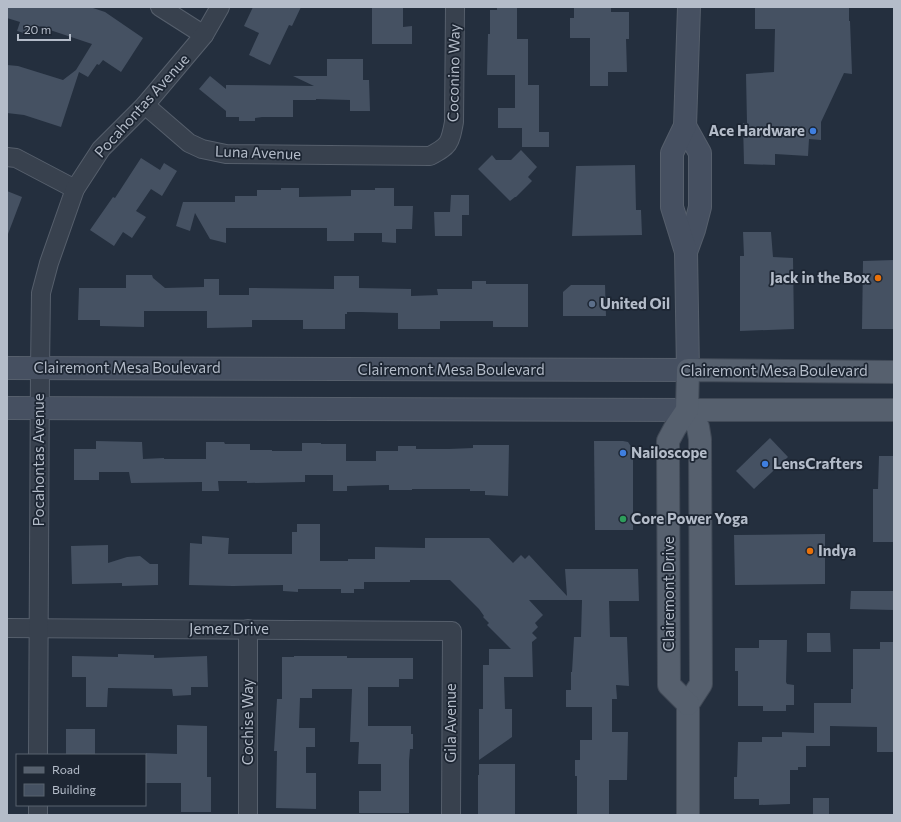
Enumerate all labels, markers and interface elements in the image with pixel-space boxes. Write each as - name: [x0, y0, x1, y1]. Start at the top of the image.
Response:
- scale bar: [18, 16, 70, 42]
- text: 20 m: [24, 22, 51, 36]
- street label: Coconino Way: [443, 23, 463, 122]
- street label: Pocahontas Avenue: [90, 50, 193, 161]
- place label: Ace Hardware: [709, 121, 805, 139]
- marker: Ace Hardware: [808, 126, 818, 136]
- street label: Luna Avenue: [215, 142, 302, 163]
- place label: Jack in the Box: [770, 268, 870, 286]
- marker: Jack in the Box: [873, 273, 883, 283]
- place label: United Oil: [600, 294, 670, 312]
- marker: United Oil: [587, 299, 597, 309]
- street label: Clairemont Mesa Boulevard: [33, 358, 221, 376]
- street label: Clairemont Mesa Boulevard: [357, 360, 545, 378]
- street label: Clairemont Mesa Boulevard: [680, 361, 868, 379]
- street label: Pocahontas Avenue: [29, 393, 47, 527]
- place label: Nailoscope: [631, 443, 707, 461]
- marker: Nailoscope: [618, 448, 628, 458]
- place label: LensCrafters: [773, 454, 863, 472]
- marker: LensCrafters: [760, 459, 770, 469]
- place label: Core Power Yoga: [631, 509, 748, 527]
- marker: Core Power Yoga: [618, 514, 628, 524]
- street label: Clairemont Drive: [659, 536, 677, 652]
- place label: Indya: [818, 541, 856, 559]
- marker: Indya: [805, 546, 815, 556]
- street label: Jemez Drive: [189, 619, 269, 637]
- street label: Cochise Way: [238, 678, 256, 765]
- street label: Gila Avenue: [441, 683, 459, 763]
- legend: [16, 754, 146, 806]
- text: Road: [52, 762, 80, 776]
- text: Building: [52, 782, 96, 796]

